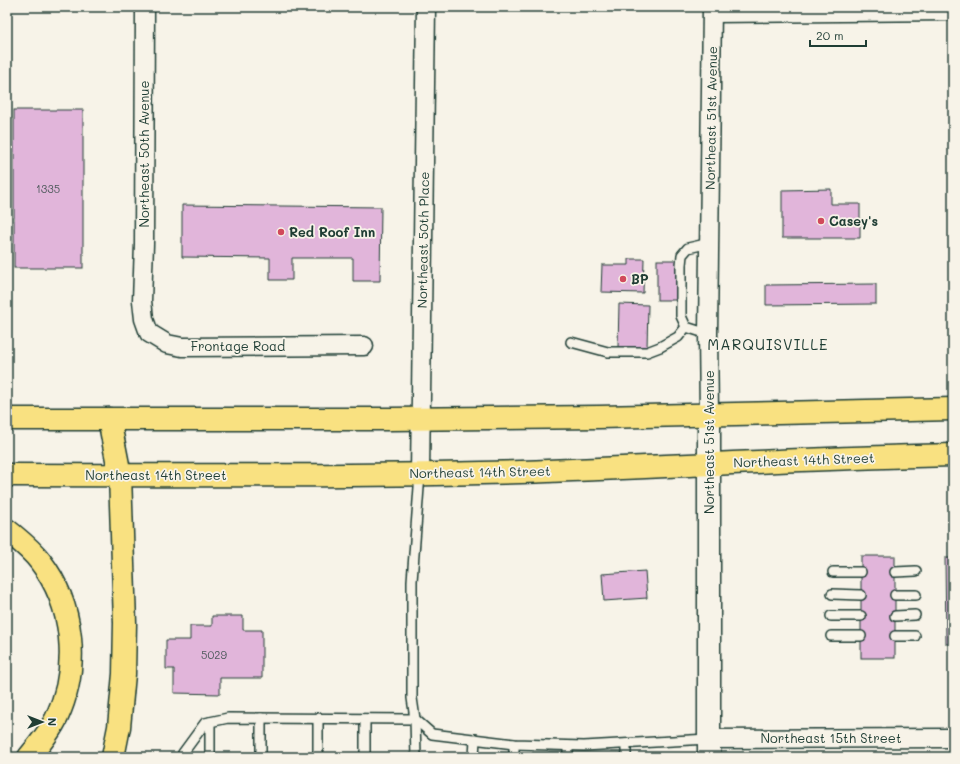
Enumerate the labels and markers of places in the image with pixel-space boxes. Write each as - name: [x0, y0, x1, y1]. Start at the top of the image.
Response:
- place label: Casey's: [829, 212, 878, 230]
- marker: Casey's: [816, 216, 826, 226]
- place label: Red Roof Inn: [289, 223, 375, 240]
- marker: Red Roof Inn: [276, 227, 286, 237]
- place label: BP: [631, 270, 649, 287]
- marker: BP: [618, 274, 628, 284]

